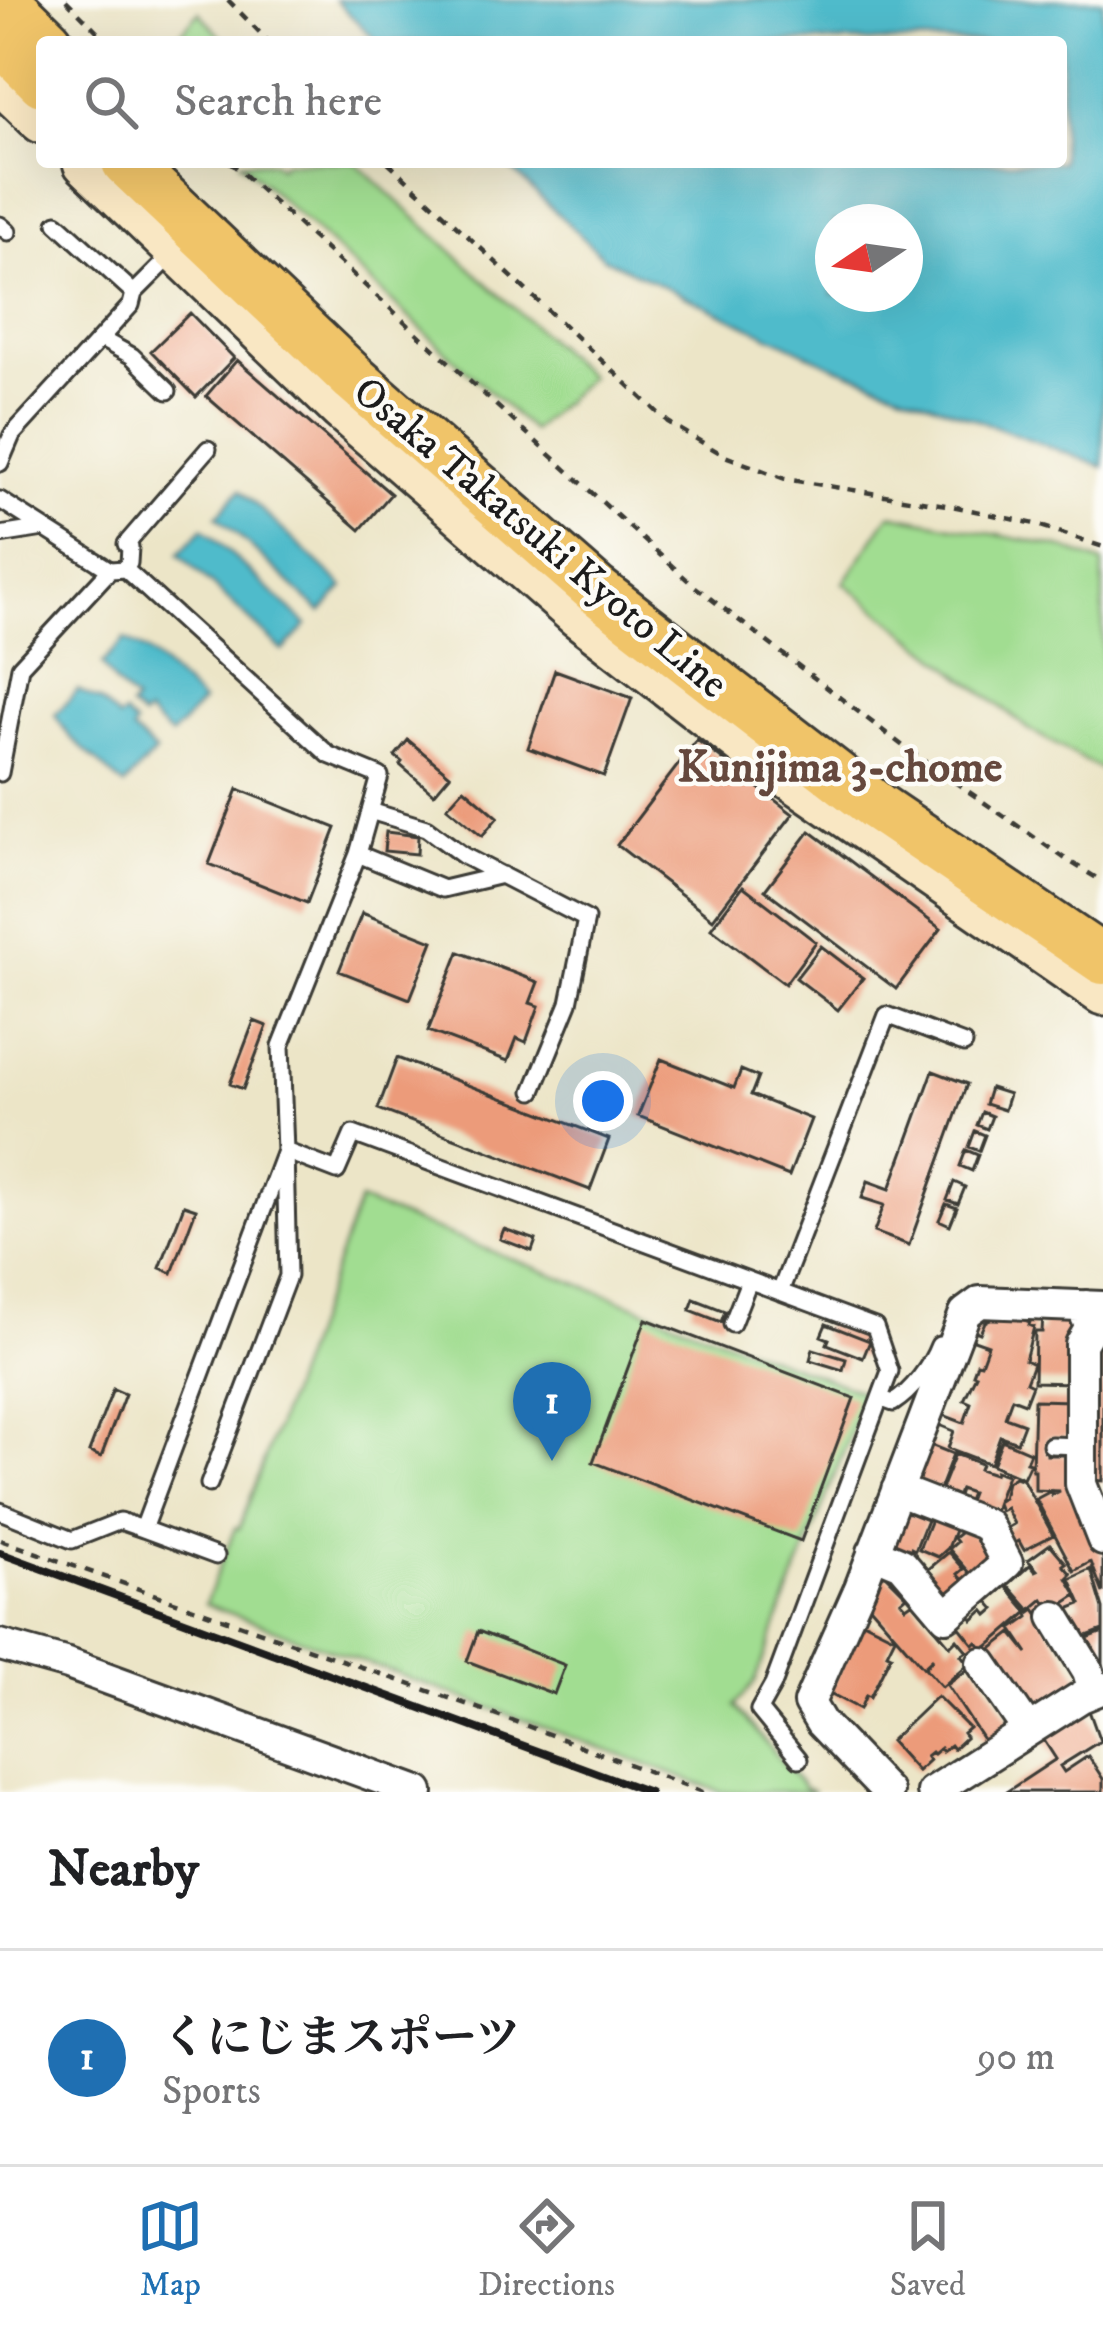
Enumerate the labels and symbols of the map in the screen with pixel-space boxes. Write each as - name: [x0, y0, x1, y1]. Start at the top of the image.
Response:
- north arrow: [815, 204, 923, 312]
- street label: Osaka Takatsuki Kyoto Line: [342, 366, 738, 710]
- district label: Kunijima 3-chome: [678, 740, 1003, 797]
- your location: [573, 1071, 633, 1131]
- pin: 1: [513, 1362, 591, 1461]

